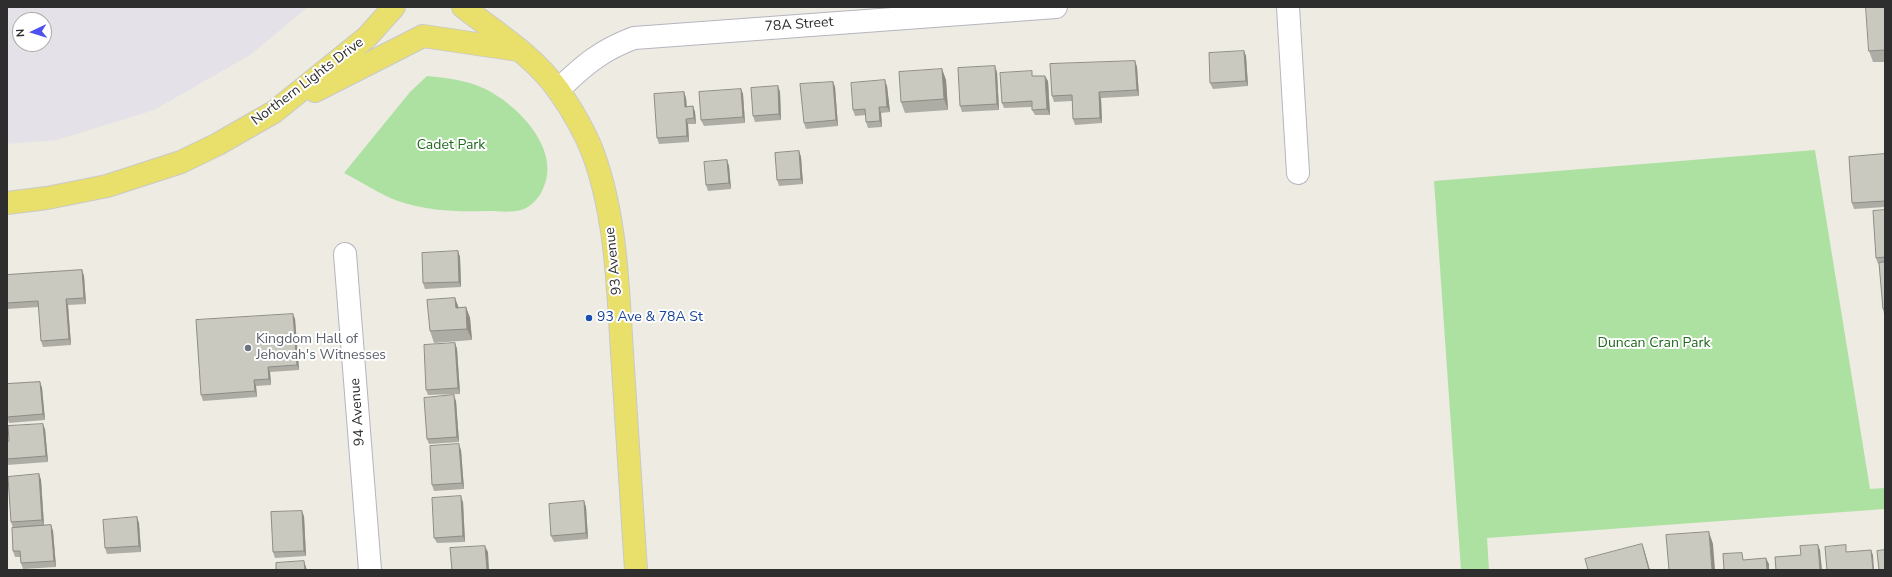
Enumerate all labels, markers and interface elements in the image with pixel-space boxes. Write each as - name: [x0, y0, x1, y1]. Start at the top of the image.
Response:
- north arrow: [12, 12, 52, 52]
- street label: 78A Street: [764, 14, 834, 36]
- text: N: [13, 28, 28, 37]
- street label: Northern Lights Drive: [249, 34, 367, 130]
- park label: Cadet Park: [417, 138, 485, 154]
- street label: 93 Avenue: [602, 226, 626, 296]
- place label: 93 Ave & 78A St: [597, 310, 703, 326]
- marker: 93 Ave & 78A St: [584, 313, 594, 323]
- place label: Kingdom Hall of Jehovah's Witnesses: [256, 332, 386, 364]
- park label: Duncan Cran Park: [1598, 336, 1710, 352]
- marker: Kingdom Hall of Jehovah's Witnesses: [243, 343, 253, 353]
- street label: 94 Avenue: [347, 377, 369, 447]

